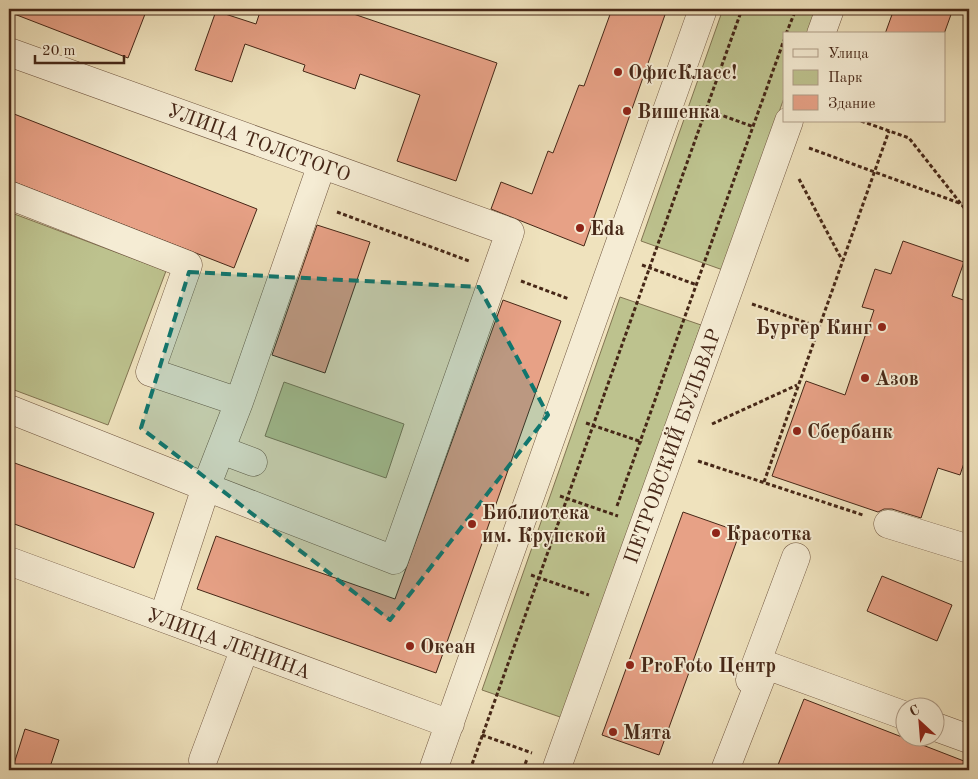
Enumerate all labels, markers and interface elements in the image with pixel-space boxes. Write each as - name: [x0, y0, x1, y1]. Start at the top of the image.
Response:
- scale bar: [35, 32, 124, 64]
- legend: [783, 32, 946, 122]
- text: 20 m: [42, 44, 76, 59]
- text: Улица: [828, 47, 869, 62]
- place label: ОфисКласс!: [628, 64, 737, 84]
- marker: ОфисКласс!: [612, 66, 624, 78]
- text: Парк: [828, 71, 863, 86]
- text: Здание: [828, 97, 875, 112]
- street label: УЛИЦА ТОЛСТОГО: [164, 101, 353, 186]
- place label: Вишенка: [637, 103, 720, 123]
- marker: Вишенка: [621, 105, 633, 117]
- place label: Eda: [590, 220, 625, 240]
- marker: Eda: [574, 222, 586, 234]
- place label: Бургер Кинг: [756, 319, 872, 339]
- marker: Бургер Кинг: [876, 321, 888, 333]
- street label: ПЕТРОВСКИЙ БУЛЬВАР: [619, 326, 726, 567]
- place label: Азов: [875, 370, 919, 390]
- marker: Азов: [859, 372, 871, 384]
- place label: Сбербанк: [807, 423, 893, 443]
- marker: Сбербанк: [791, 425, 803, 437]
- place label: Библиотека им. Крупской: [482, 504, 606, 547]
- marker: Библиотека им. Крупской: [466, 518, 478, 530]
- place label: Красотка: [726, 525, 812, 545]
- marker: Красотка: [710, 527, 722, 539]
- street label: УЛИЦА ЛЕНИНА: [144, 606, 313, 684]
- place label: Океан: [420, 638, 476, 658]
- marker: Океан: [404, 640, 416, 652]
- place label: ProFoto Центр: [640, 657, 776, 677]
- marker: ProFoto Центр: [624, 659, 636, 671]
- north arrow: [896, 696, 946, 746]
- text: С: [908, 703, 922, 720]
- place label: Мята: [623, 724, 671, 744]
- marker: Мята: [607, 726, 619, 738]

